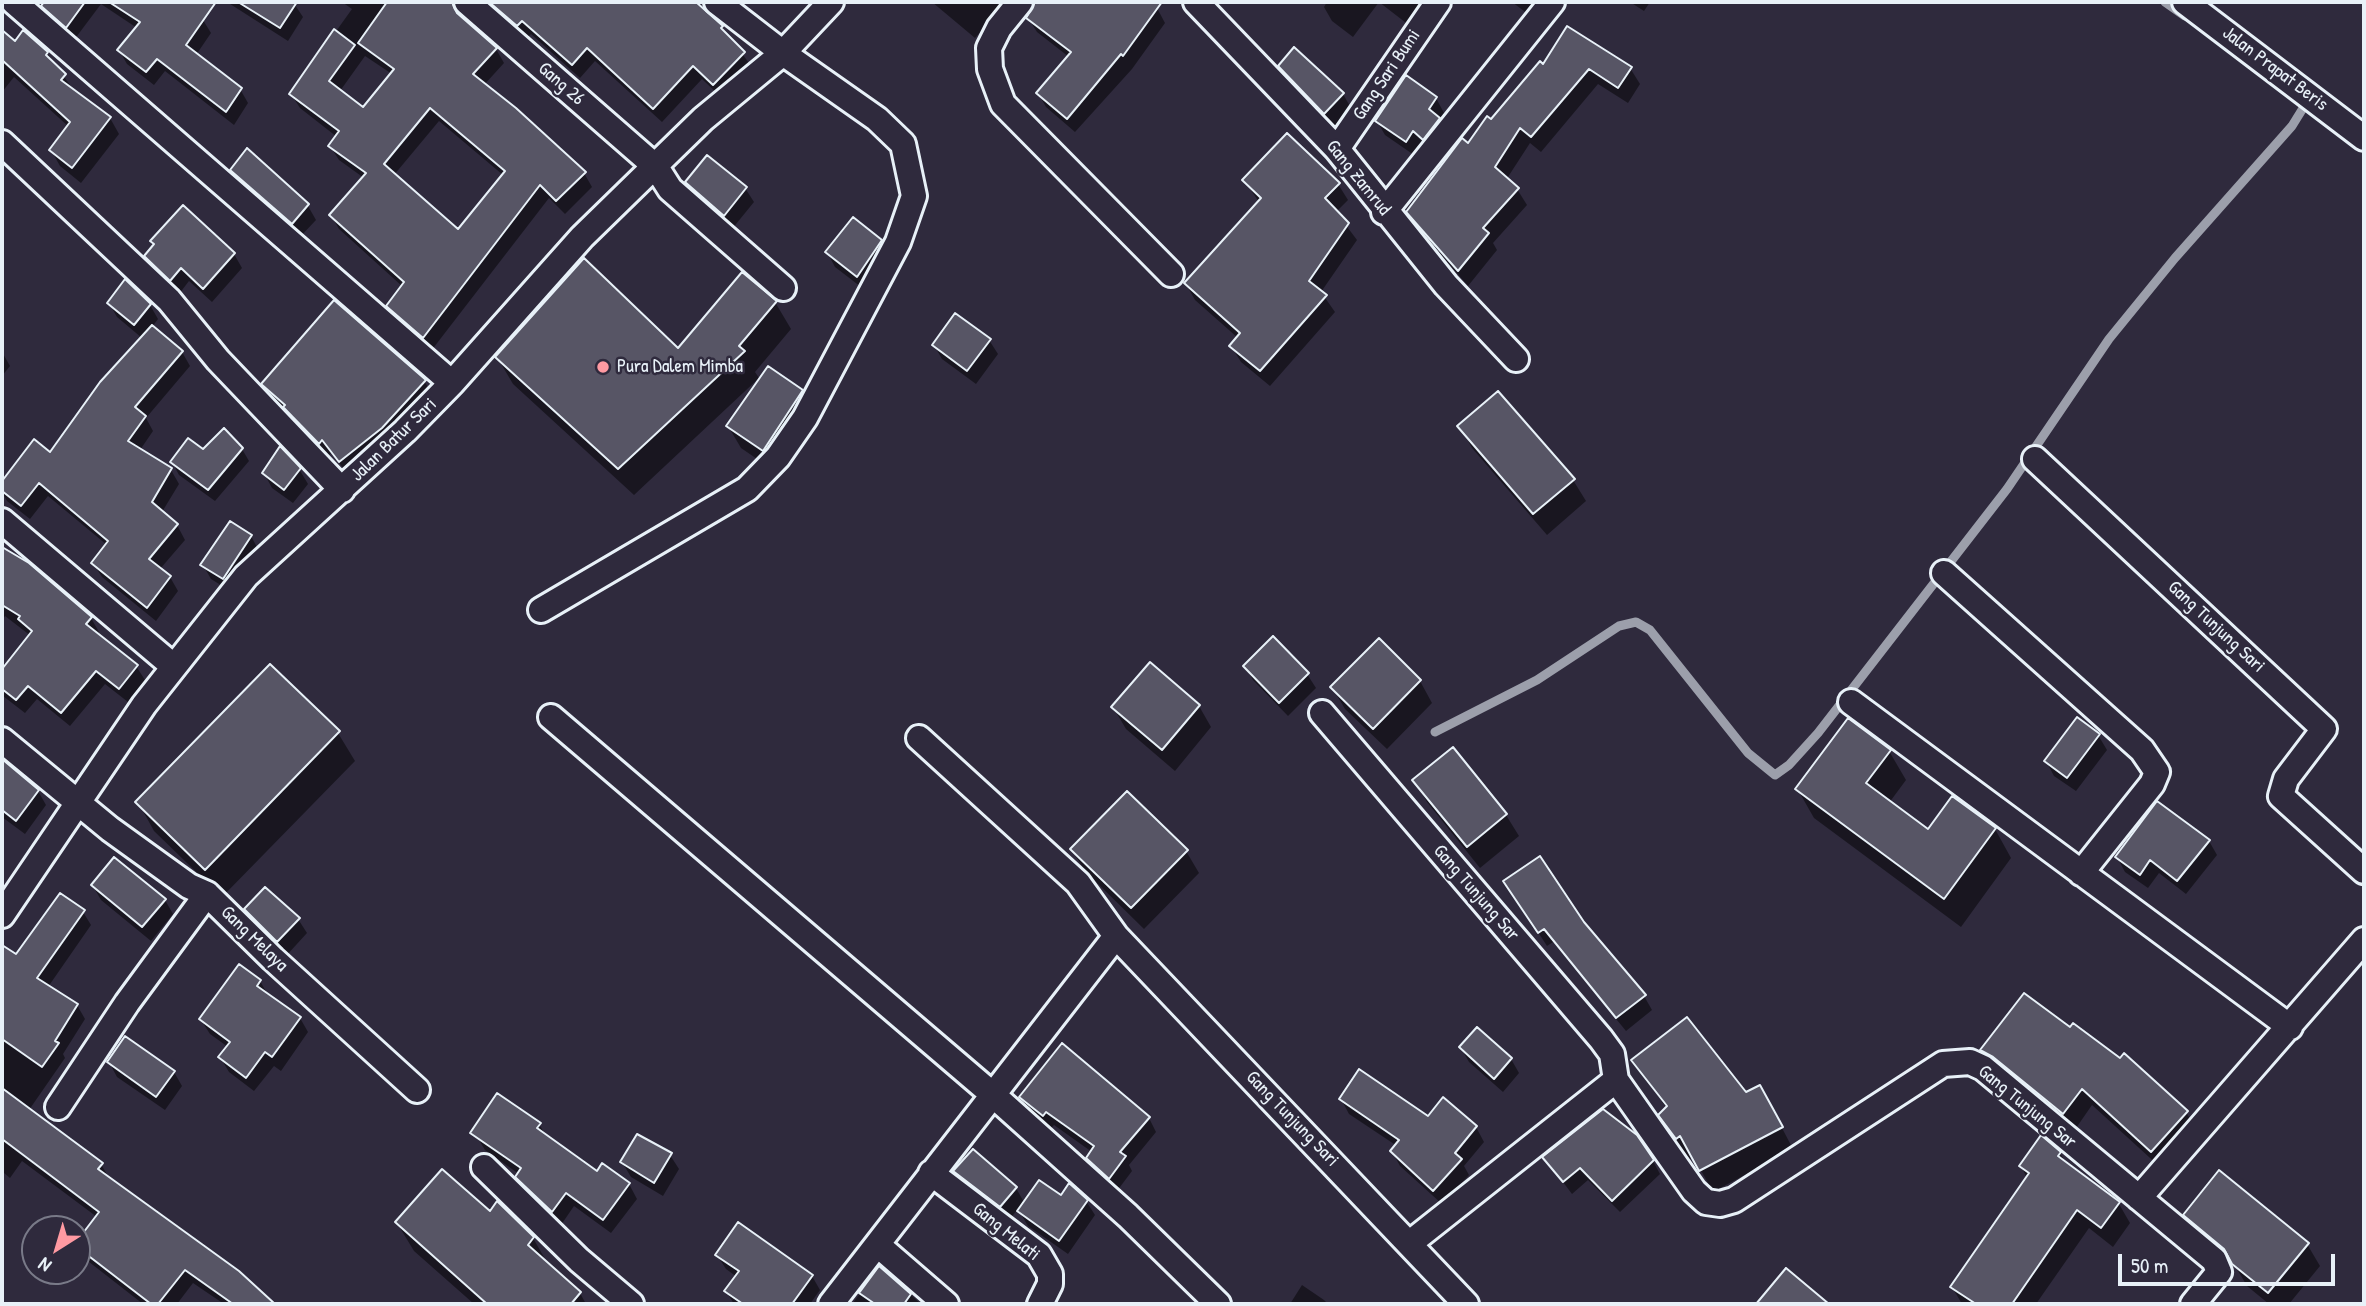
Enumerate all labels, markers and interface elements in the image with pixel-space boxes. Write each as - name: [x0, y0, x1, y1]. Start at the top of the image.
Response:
- street label: Jalan Prapat Beris: [2218, 22, 2332, 116]
- street label: Gang Sari Bumi: [1348, 25, 1426, 125]
- street label: Gang 26: [533, 58, 589, 110]
- street label: Gang Zamrud: [1321, 136, 1395, 220]
- place label: Pura Dalem Mimba: [617, 356, 743, 378]
- marker: Pura Dalem Mimba: [595, 359, 611, 375]
- street label: Jalan Batur Sari: [346, 393, 442, 487]
- street label: Gang Tunjung Sari: [2163, 576, 2269, 678]
- street label: Gang Tunjung Sar: [1428, 840, 1524, 946]
- street label: Gang Melaya: [216, 901, 292, 977]
- street label: Gang Tunjung Sar: [1973, 1060, 2081, 1154]
- street label: Gang Tunjung Sari: [1241, 1066, 1343, 1172]
- street label: Gang Melati: [968, 1198, 1044, 1266]
- north arrow: [21, 1215, 91, 1285]
- scale bar: [2121, 1240, 2338, 1284]
- text: 50 m: [2131, 1251, 2168, 1280]
- text: N: [33, 1252, 56, 1279]

